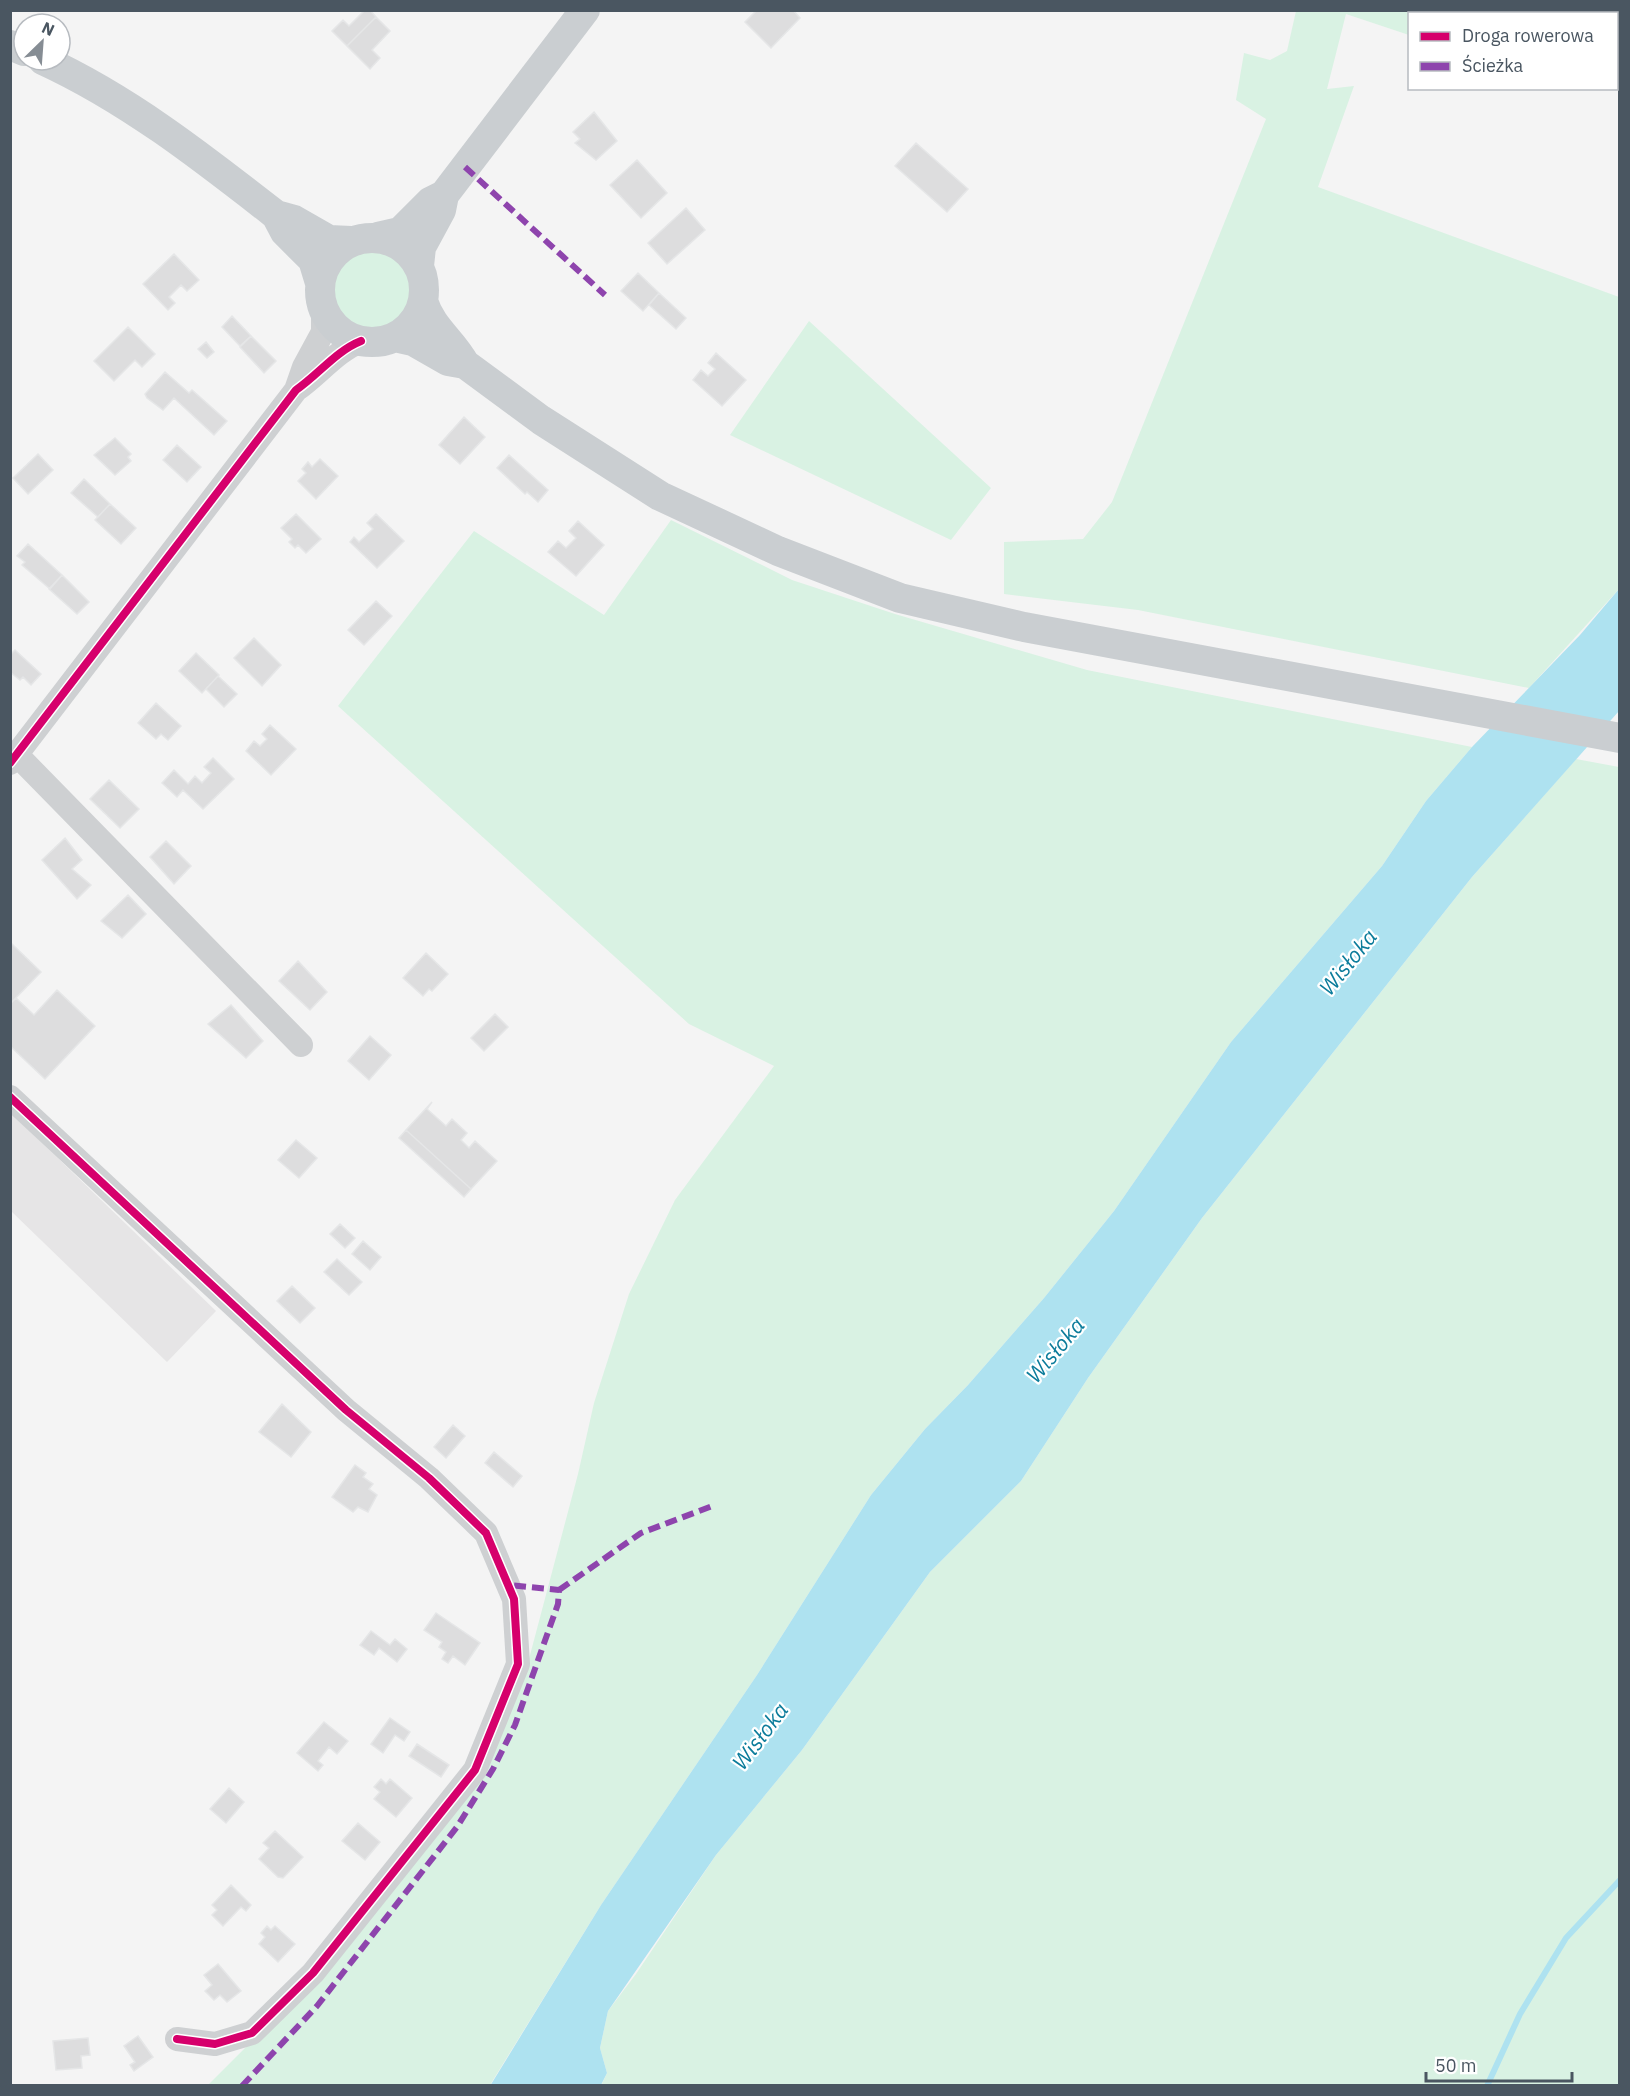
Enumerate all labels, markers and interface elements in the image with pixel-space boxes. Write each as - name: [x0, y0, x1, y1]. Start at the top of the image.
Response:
- north arrow: [12, 12, 72, 72]
- legend: [1408, 12, 1618, 90]
- text: N: [39, 17, 58, 40]
- text: Droga rowerowa: [1462, 24, 1594, 47]
- text: Ścieżka: [1462, 54, 1524, 77]
- water label: Wisłoka: [1312, 923, 1383, 1001]
- water label: Wisłoka: [1019, 1311, 1090, 1388]
- water label: Wisłoka: [725, 1696, 794, 1775]
- scale bar: [1426, 2045, 1572, 2083]
- text: 50 m: [1435, 2054, 1477, 2077]

